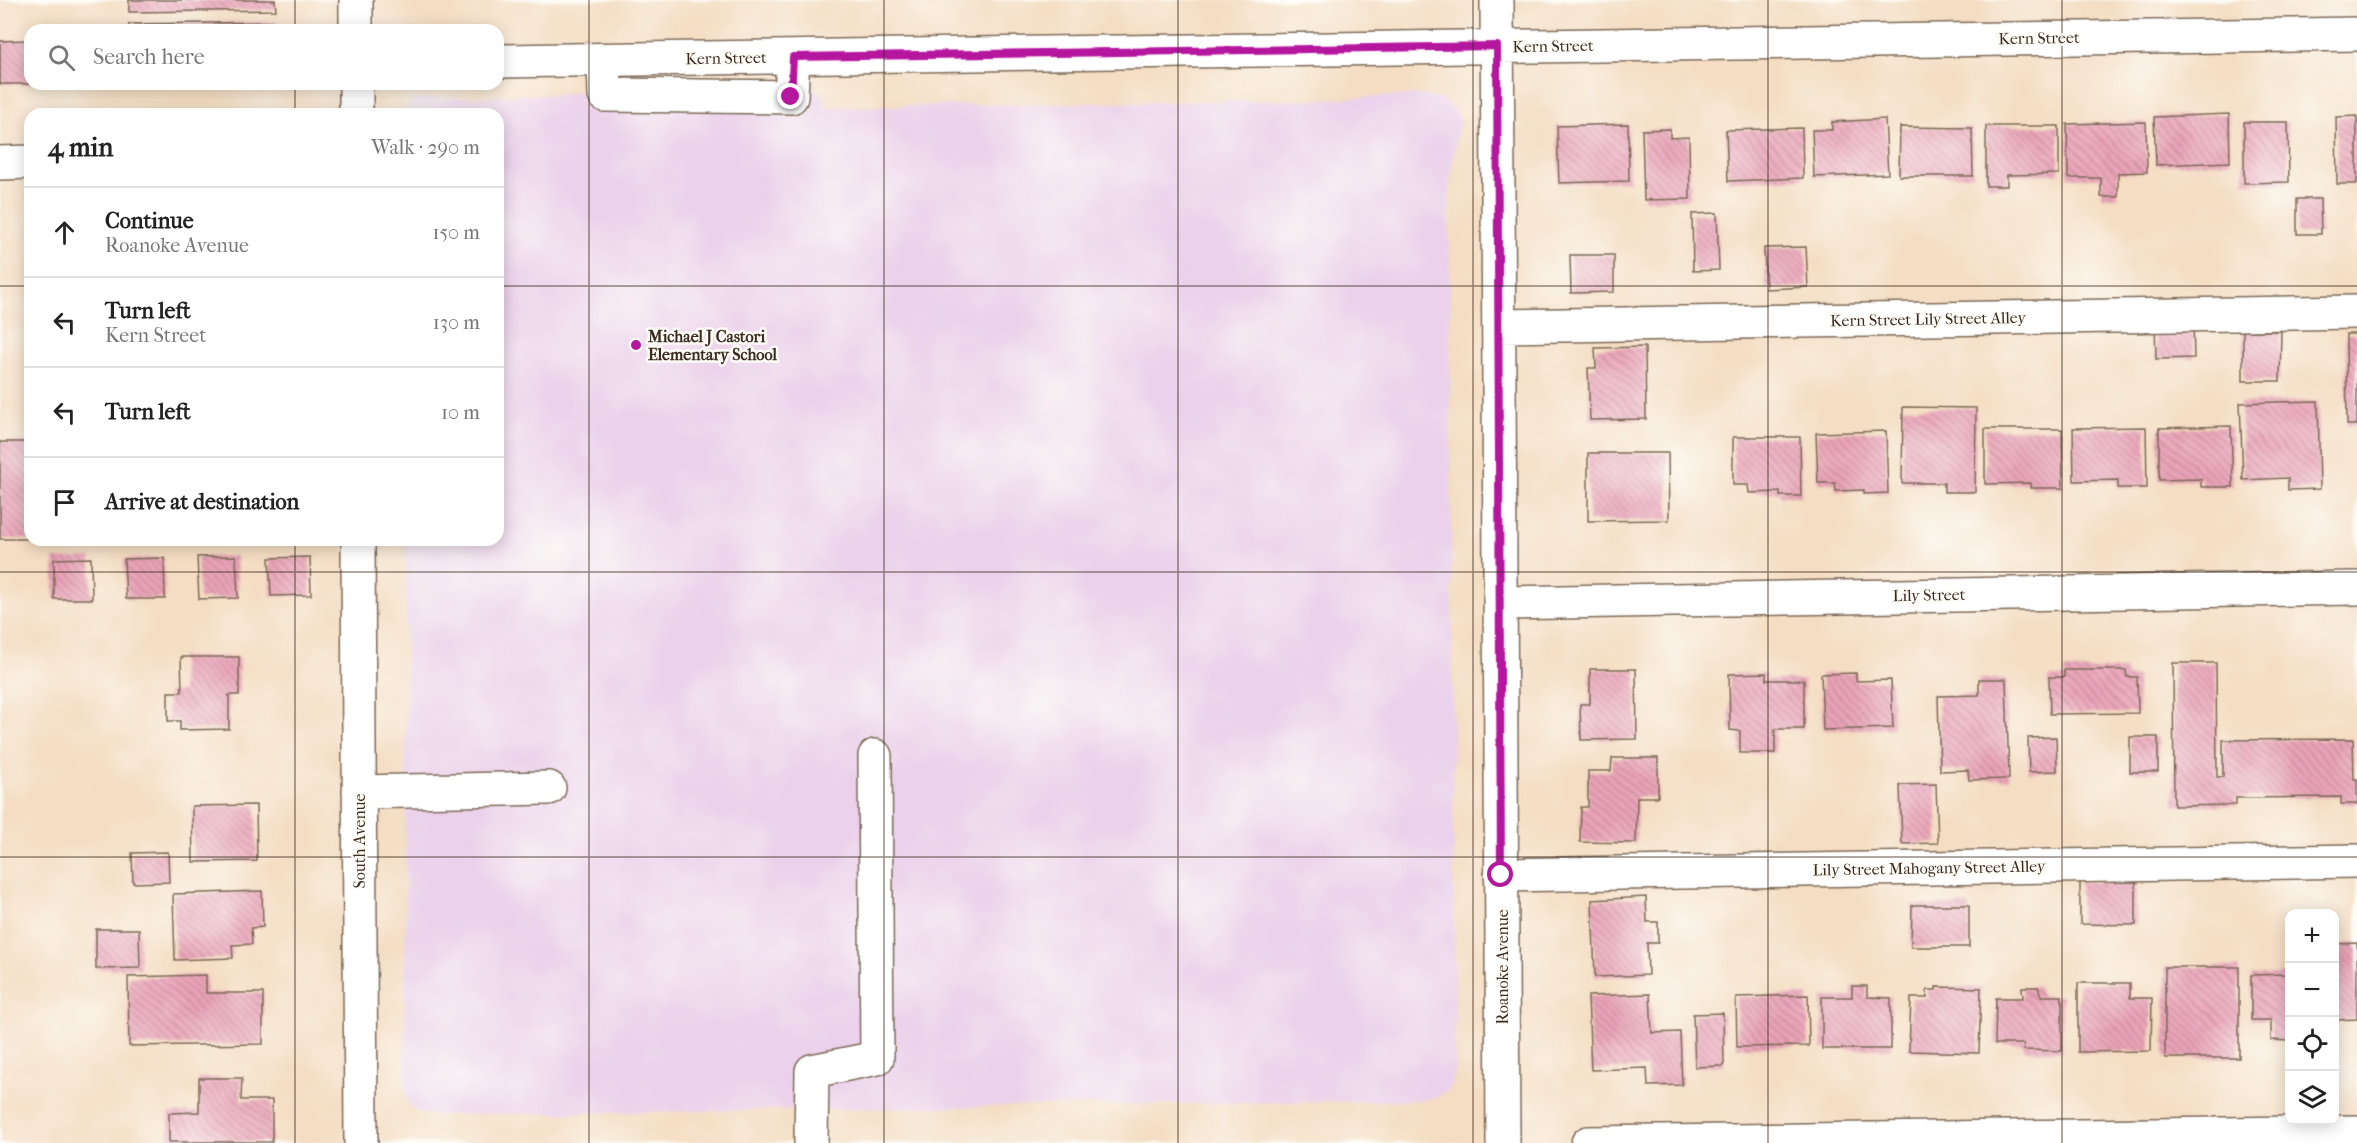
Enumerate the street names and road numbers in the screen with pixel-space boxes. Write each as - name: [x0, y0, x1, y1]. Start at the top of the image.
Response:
- street label: Kern Street: [1998, 28, 2080, 48]
- street label: Kern Street: [1512, 36, 1594, 56]
- street label: Kern Street: [685, 48, 767, 68]
- street label: Kern Street Lily Street Alley: [1830, 308, 2027, 330]
- street label: Lily Street: [1893, 585, 1966, 605]
- street label: South Avenue: [350, 793, 369, 889]
- street label: Lily Street Mahogany Street Alley: [1812, 856, 2046, 880]
- street label: Roanoke Avenue: [1493, 909, 1512, 1025]

